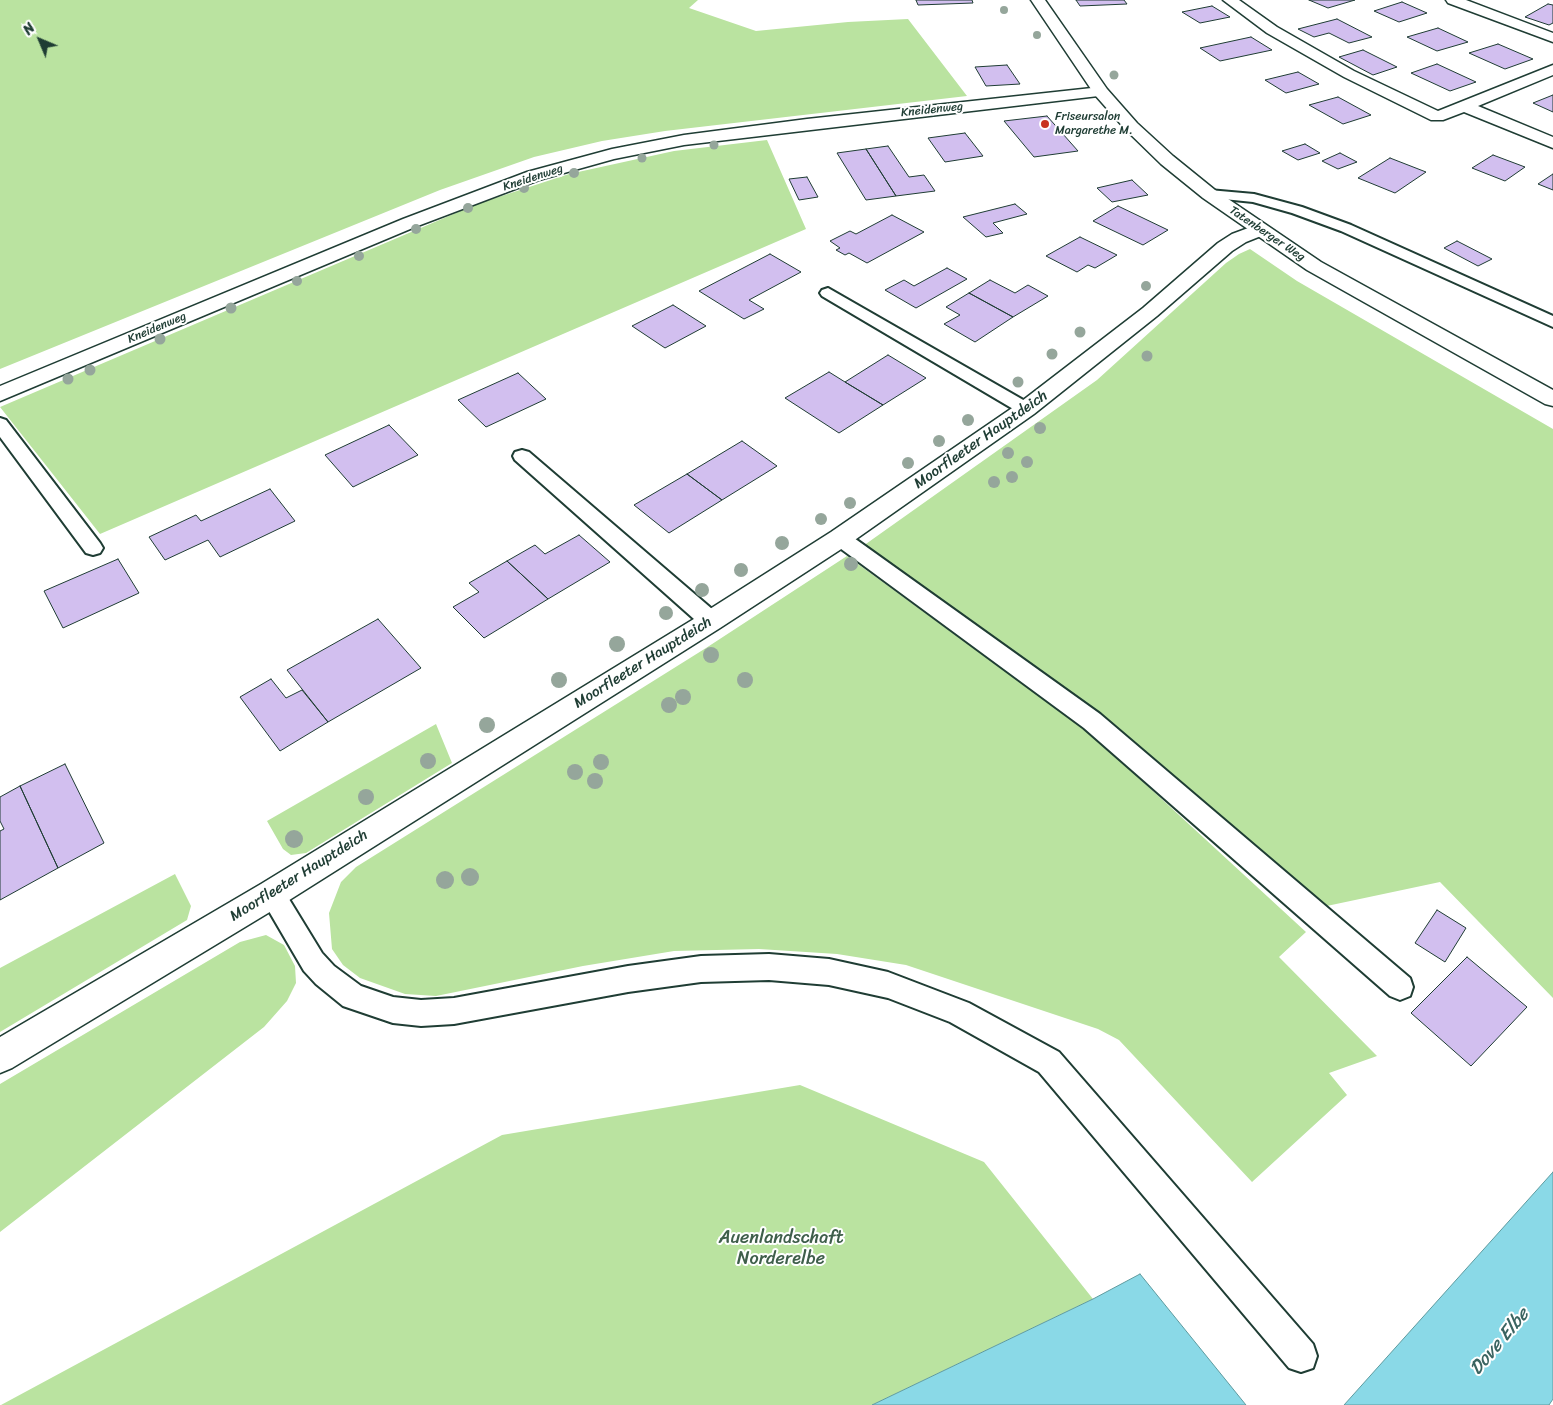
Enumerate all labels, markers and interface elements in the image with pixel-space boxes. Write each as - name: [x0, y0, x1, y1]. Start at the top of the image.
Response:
- north arrow: [15, 15, 65, 65]
- text: N: [17, 17, 41, 41]
- street label: Kneidenweg: [900, 100, 964, 120]
- place label: Friseursalon Margarethe M.: [1055, 110, 1133, 138]
- marker: Friseursalon Margarethe M.: [1039, 118, 1051, 130]
- street label: Kneidenweg: [501, 162, 565, 194]
- street label: Tatenberger Weg: [1226, 203, 1308, 265]
- street label: Kneidenweg: [125, 309, 189, 347]
- street label: Moorfleeter Hauptdeich: [911, 387, 1051, 493]
- street label: Moorfleeter Hauptdeich: [571, 613, 715, 713]
- street label: Moorfleeter Hauptdeich: [227, 826, 371, 926]
- park label: Auenlandschaft Norderelbe: [719, 1227, 843, 1270]
- water label: Dove Elbe: [1465, 1304, 1535, 1380]

